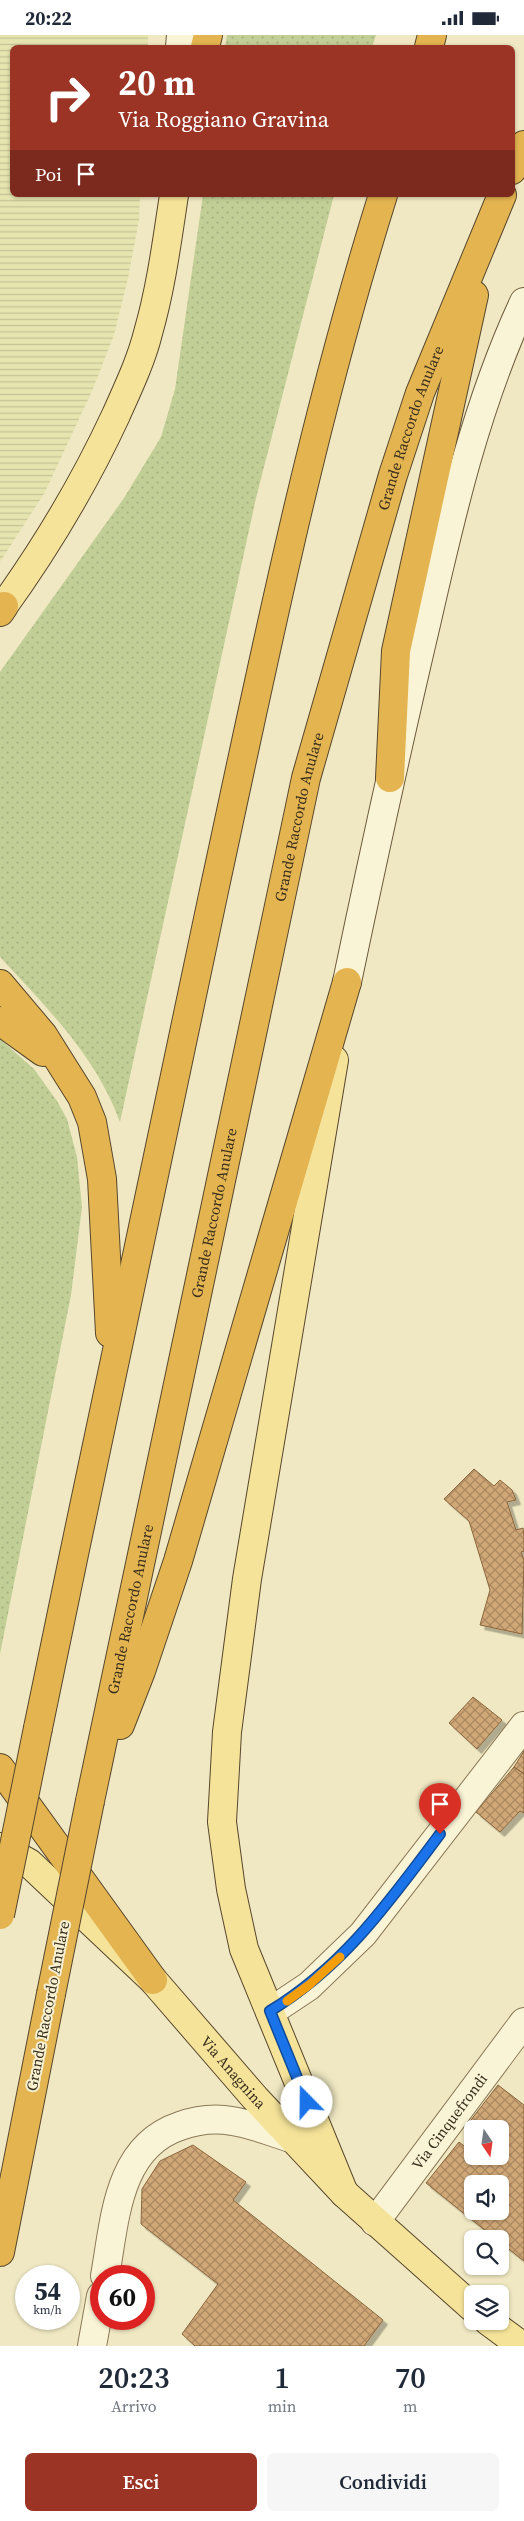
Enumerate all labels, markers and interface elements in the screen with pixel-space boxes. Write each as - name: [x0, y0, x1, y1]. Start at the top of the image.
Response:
- text: 20:22: [25, 5, 72, 31]
- text: 20 m: [118, 59, 195, 107]
- icon: right: [35, 65, 100, 130]
- text: Via Roggiano Gravina: [118, 104, 329, 134]
- icon: arrive: [72, 160, 100, 188]
- text: Poi: [35, 161, 62, 187]
- street label: Grande Raccordo Anulare: [372, 342, 449, 513]
- street label: Grande Raccordo Anulare: [269, 730, 329, 903]
- street label: Grande Raccordo Anulare: [186, 1126, 242, 1300]
- street label: Grande Raccordo Anulare: [102, 1522, 158, 1696]
- pin: [419, 1783, 461, 1834]
- icon: arrive: [426, 1790, 454, 1818]
- street label: Grande Raccordo Anulare: [21, 1919, 74, 2093]
- street label: Via Anagnina: [196, 2031, 271, 2113]
- street label: Via Cinquefrondi: [407, 2069, 492, 2174]
- position arrow: [280, 2075, 332, 2127]
- north arrow: [464, 2120, 509, 2165]
- map controls: [464, 2120, 509, 2330]
- button: sound: [464, 2175, 509, 2220]
- button: search: [464, 2230, 509, 2275]
- speed limit sign: 60: [90, 2265, 155, 2330]
- text: 54: [34, 2274, 61, 2308]
- button: layers: [464, 2285, 509, 2330]
- text: km/h: [33, 2302, 62, 2318]
- text: 20:23: [98, 2357, 170, 2398]
- text: 1: [274, 2357, 290, 2398]
- text: 70: [395, 2357, 426, 2398]
- text: Arrivo: [111, 2395, 156, 2417]
- text: min: [268, 2395, 297, 2417]
- text: m: [403, 2395, 417, 2417]
- button: Esci: [25, 2453, 257, 2511]
- button: Condividi: [267, 2453, 499, 2511]

